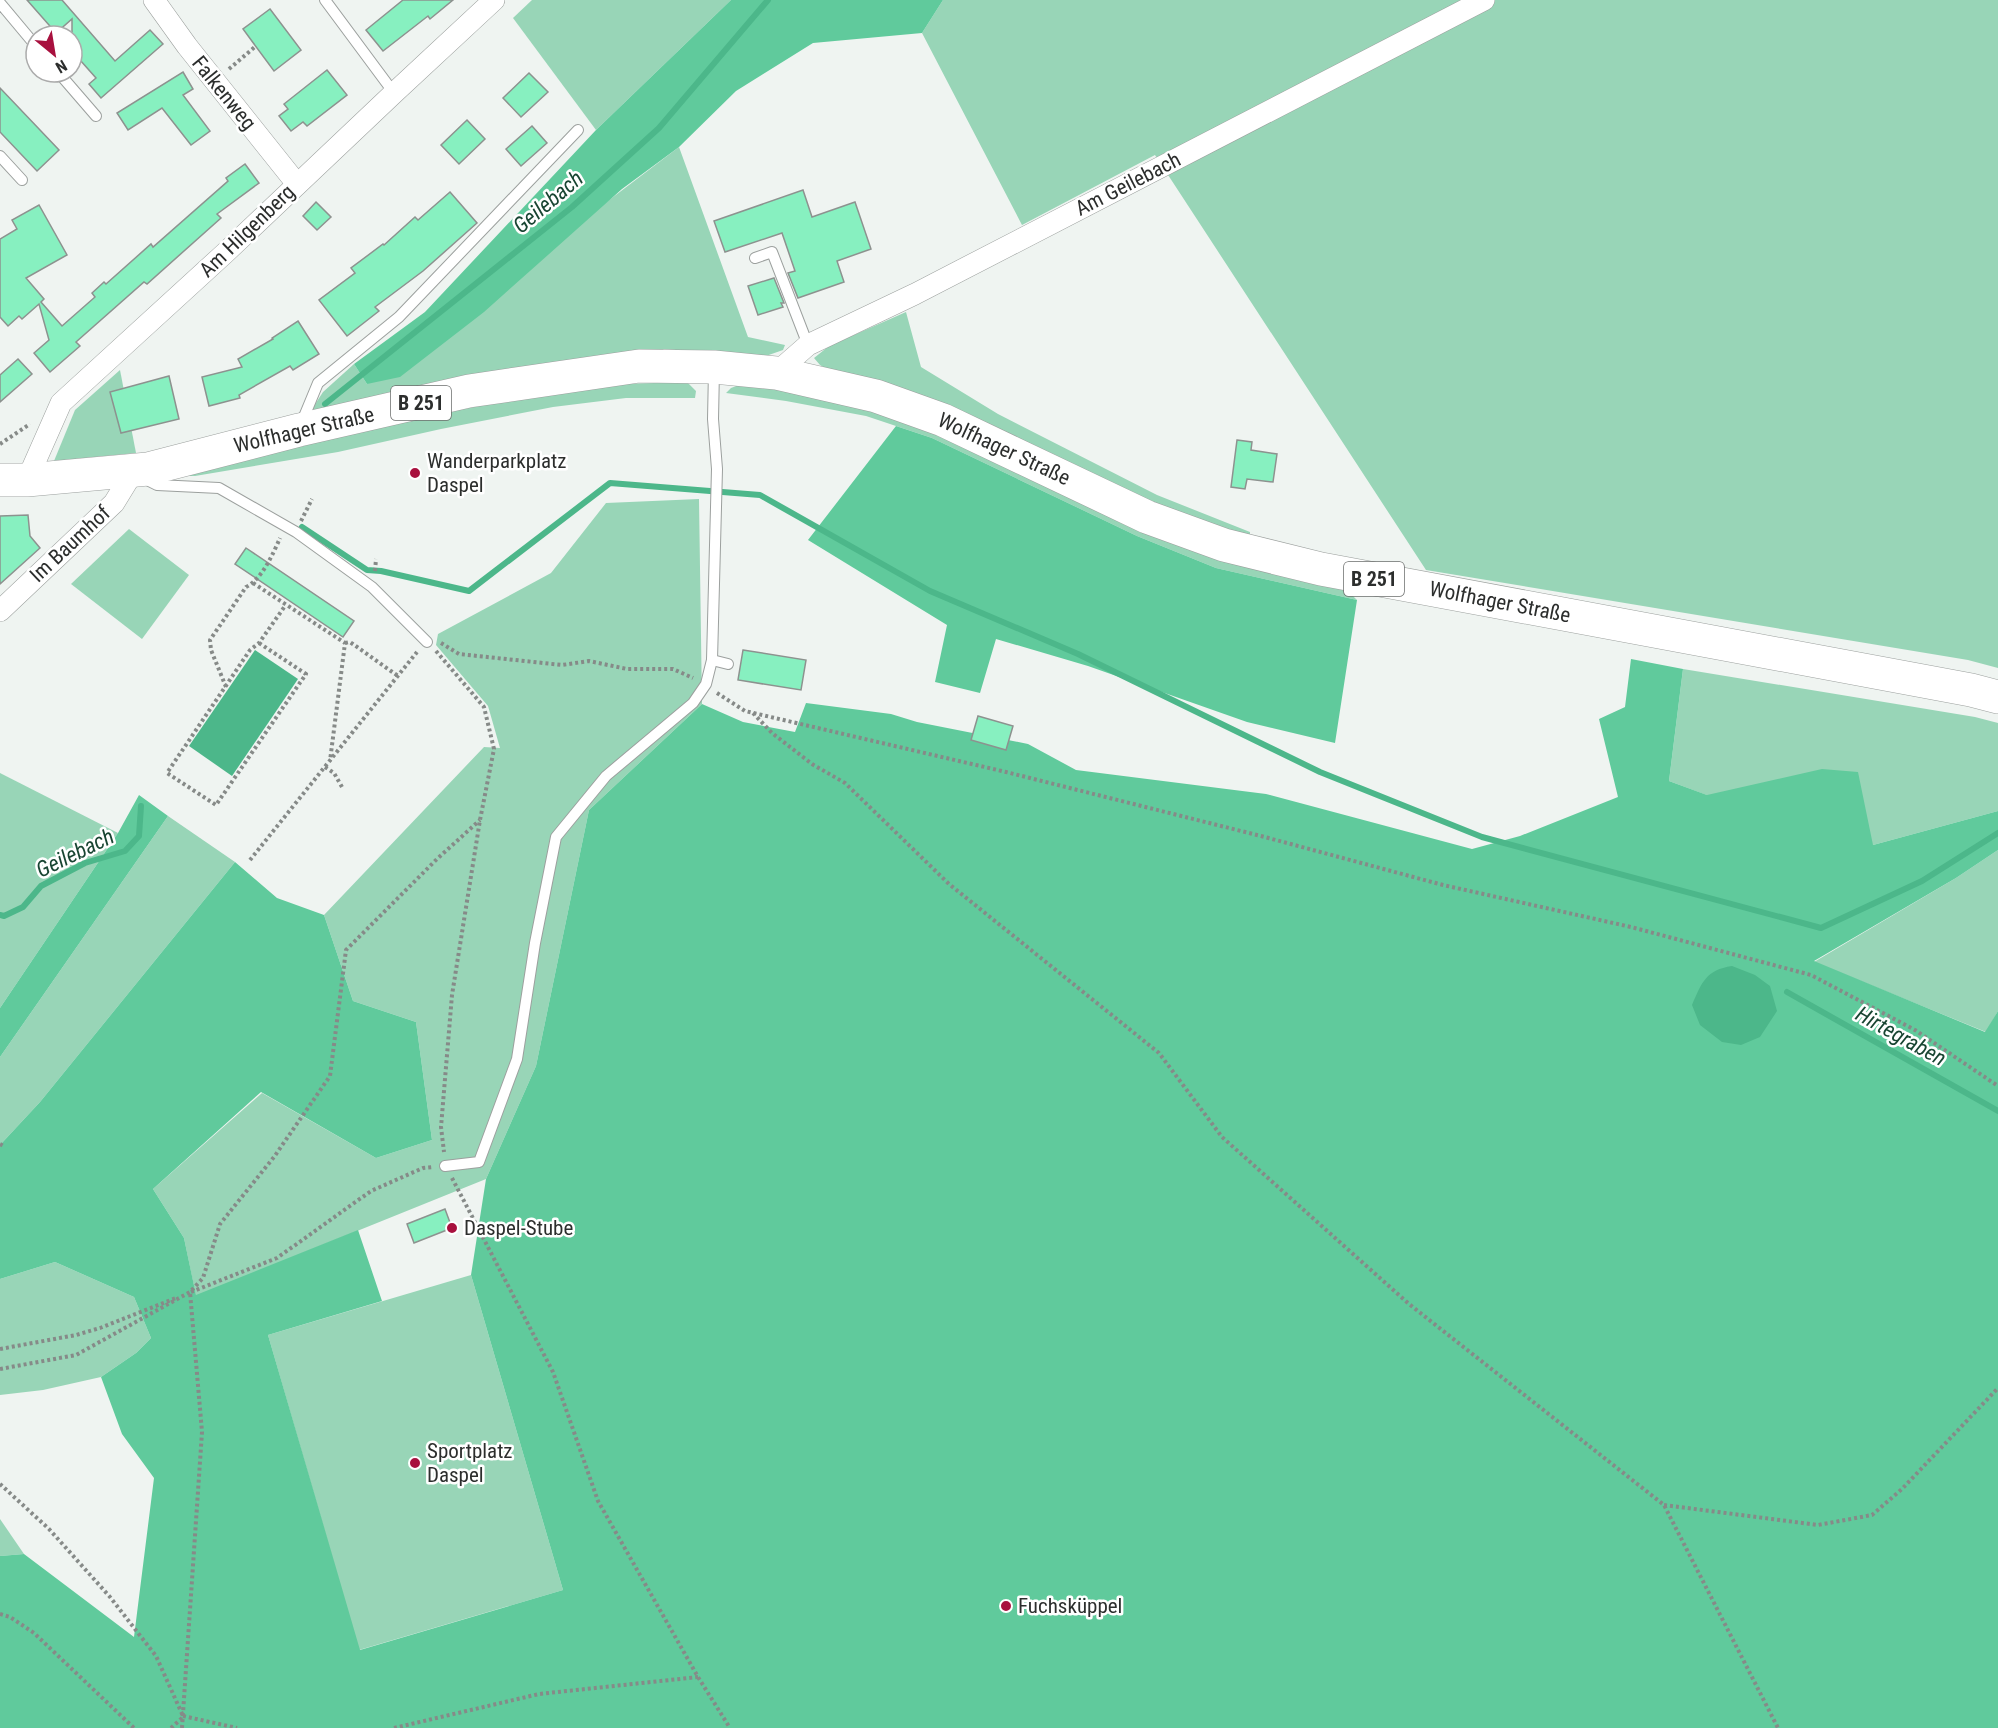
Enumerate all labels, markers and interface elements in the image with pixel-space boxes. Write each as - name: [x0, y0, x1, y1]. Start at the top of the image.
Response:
- north arrow: [24, 24, 84, 84]
- street label: Falkenweg: [187, 51, 261, 135]
- text: N: [52, 56, 70, 77]
- street label: Am Geilebach: [1071, 147, 1185, 221]
- water label: Geilebach: [508, 166, 588, 238]
- street label: Am Hilgenberg: [195, 180, 299, 282]
- road number: B 251: [391, 386, 451, 420]
- street label: Wolfhager Straße: [232, 402, 377, 458]
- street label: Wolfhager Straße: [934, 408, 1074, 490]
- place label: Wanderparkplatz Daspel: [427, 449, 567, 497]
- marker: Wanderparkplatz Daspel: [408, 466, 422, 480]
- street label: Im Baumhof: [25, 501, 115, 587]
- road number: B 251: [1344, 562, 1404, 596]
- street label: Wolfhager Straße: [1427, 577, 1573, 627]
- water label: Geilebach: [32, 824, 118, 882]
- water label: Hirtegraben: [1852, 1001, 1950, 1071]
- place label: Daspel-Stube: [464, 1216, 573, 1240]
- marker: Daspel-Stube: [445, 1221, 459, 1235]
- place label: Sportplatz Daspel: [427, 1439, 513, 1487]
- marker: Sportplatz Daspel: [408, 1456, 422, 1470]
- place label: Fuchsküppel: [1018, 1594, 1122, 1618]
- marker: Fuchsküppel: [999, 1599, 1013, 1613]

